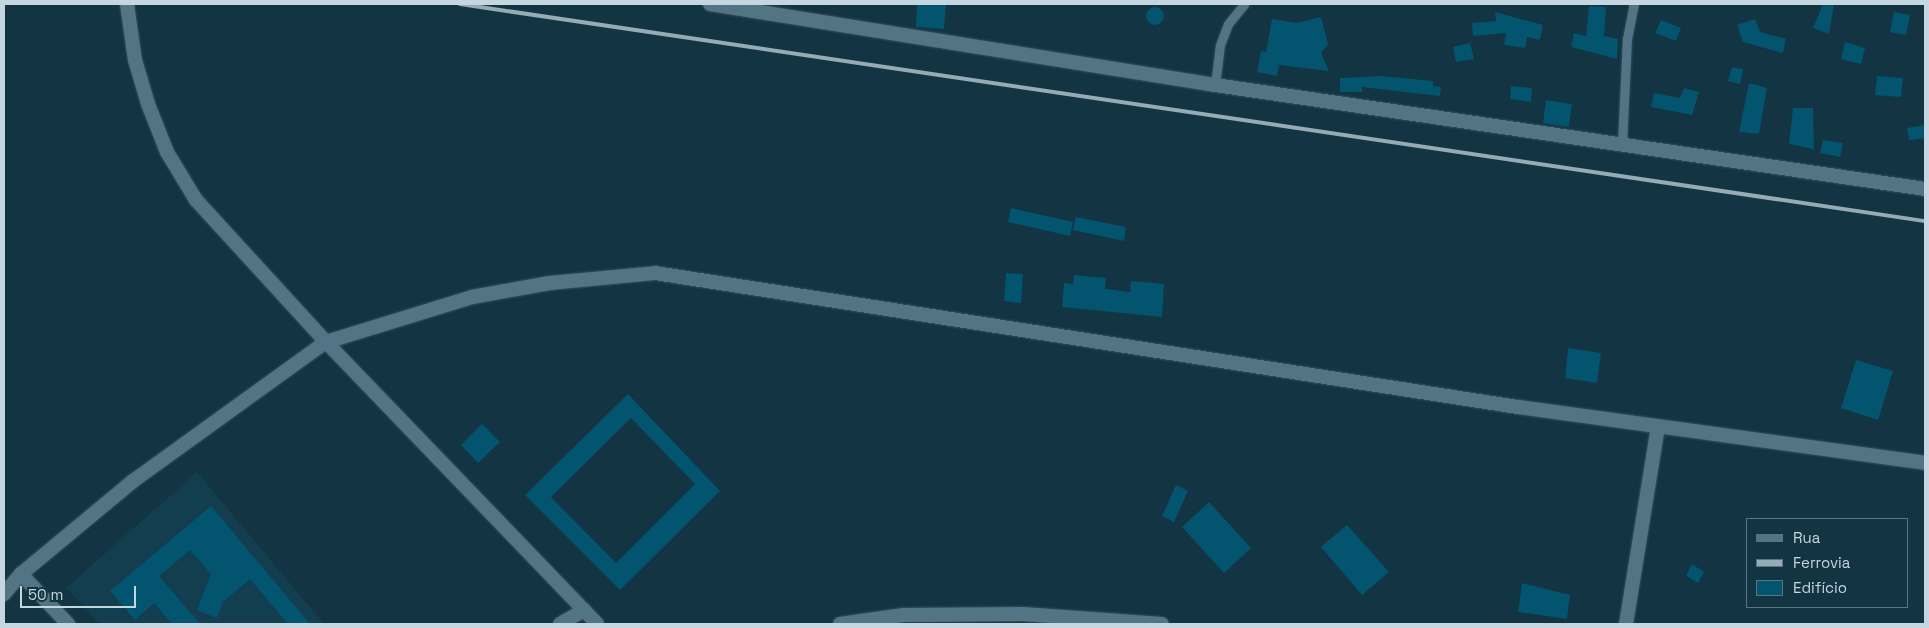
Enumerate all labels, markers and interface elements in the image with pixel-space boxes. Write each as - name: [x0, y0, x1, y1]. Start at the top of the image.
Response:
- legend: [1746, 518, 1909, 608]
- text: Rua: [1793, 528, 1820, 547]
- text: Ferrovia: [1793, 553, 1850, 572]
- scale bar: [22, 576, 139, 608]
- text: Edifício: [1793, 578, 1847, 597]
- text: 50 m: [28, 585, 63, 604]

